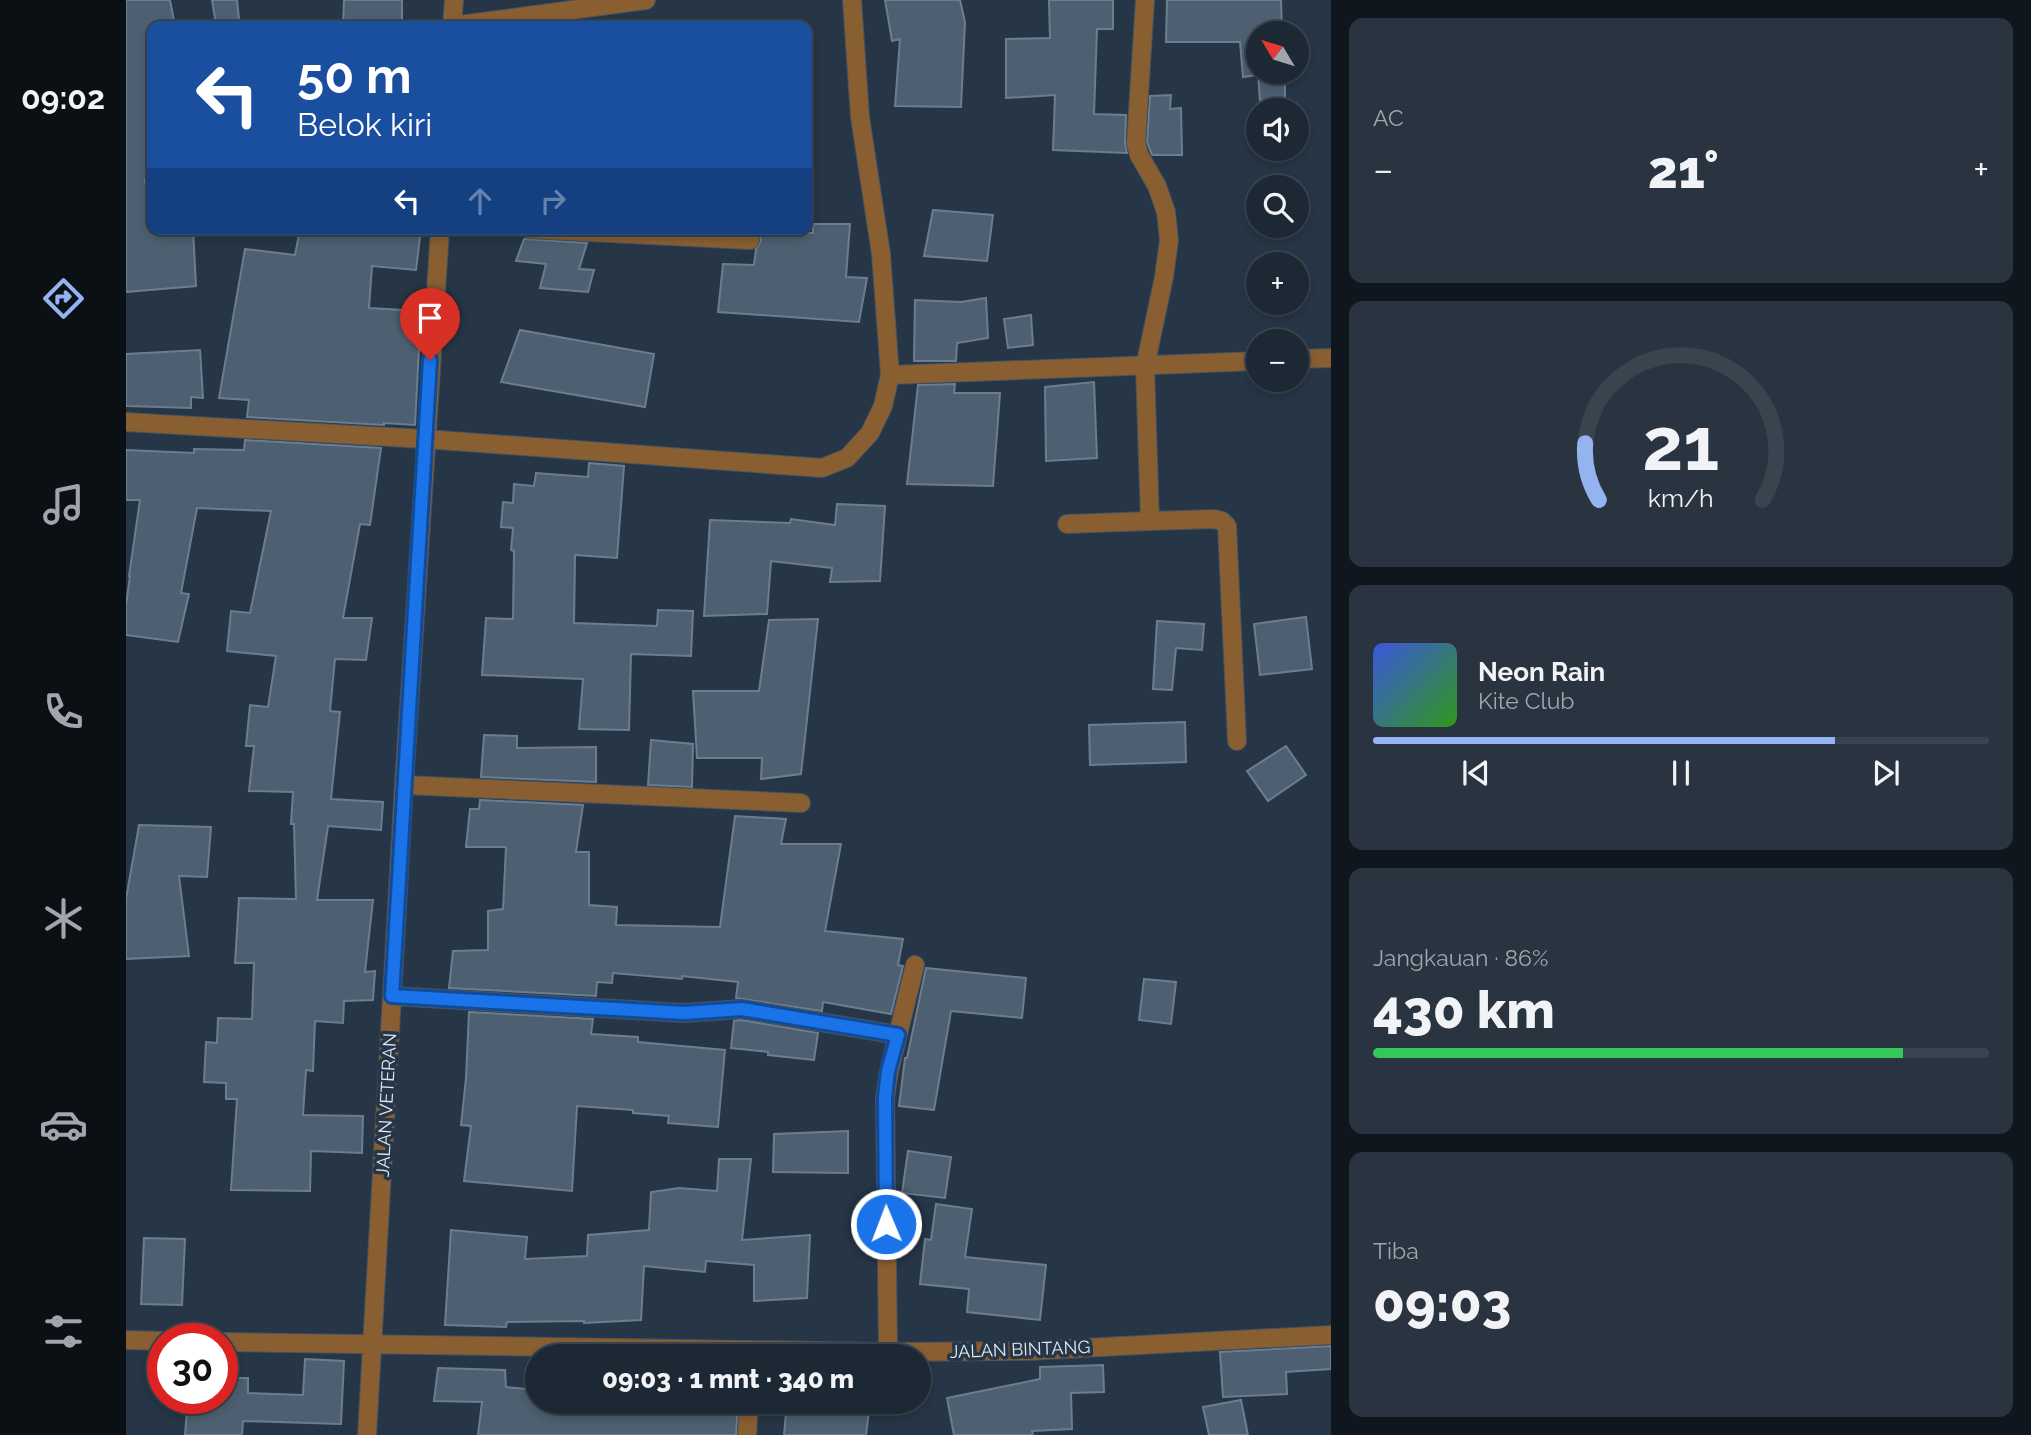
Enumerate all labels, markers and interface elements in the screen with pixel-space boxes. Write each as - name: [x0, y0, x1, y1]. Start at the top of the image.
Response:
- north arrow: [1246, 21, 1309, 84]
- map controls: [1246, 21, 1309, 392]
- text: 50 m: [297, 47, 412, 104]
- icon: left: [182, 49, 273, 140]
- text: 09:02: [21, 79, 105, 116]
- button: sound: [1246, 98, 1309, 161]
- text: AC: [1373, 104, 1404, 131]
- text: Belok kiri: [297, 106, 432, 143]
- text: 21°: [1648, 139, 1719, 200]
- text: −: [1373, 147, 1393, 192]
- text: +: [1973, 147, 1989, 192]
- button: search: [1246, 175, 1309, 238]
- icon: left: [388, 182, 426, 220]
- icon: ahead: [461, 182, 499, 220]
- icon: right: [534, 182, 572, 220]
- button: +: [1246, 252, 1309, 315]
- icon: directions: [39, 274, 88, 323]
- pin: [400, 288, 460, 360]
- icon: arrive: [411, 299, 449, 337]
- button: −: [1246, 329, 1309, 392]
- text: 21: [1642, 403, 1720, 488]
- icon: music: [39, 480, 88, 529]
- text: km/h: [1648, 483, 1714, 513]
- text: Neon Rain: [1478, 657, 1605, 687]
- icon: phone: [39, 687, 88, 736]
- text: Kite Club: [1478, 687, 1575, 714]
- icon: previous: [1457, 754, 1495, 792]
- icon: pause: [1662, 754, 1700, 792]
- icon: next: [1867, 754, 1905, 792]
- icon: climate: [39, 894, 88, 943]
- text: Jangkauan · 86%: [1373, 944, 1548, 971]
- text: 430 km: [1373, 979, 1555, 1040]
- street label: JALAN VETERAN: [372, 1033, 400, 1177]
- icon: car: [39, 1100, 88, 1149]
- position arrow: [849, 1187, 923, 1261]
- text: Tiba: [1373, 1237, 1419, 1264]
- text: 09:03: [1373, 1272, 1511, 1333]
- icon: filters: [39, 1307, 88, 1356]
- speed limit sign: 30: [147, 1323, 238, 1414]
- street label: JALAN BINTANG: [949, 1336, 1091, 1362]
- text: 09:03 · 1 mnt · 340 m: [602, 1364, 854, 1394]

